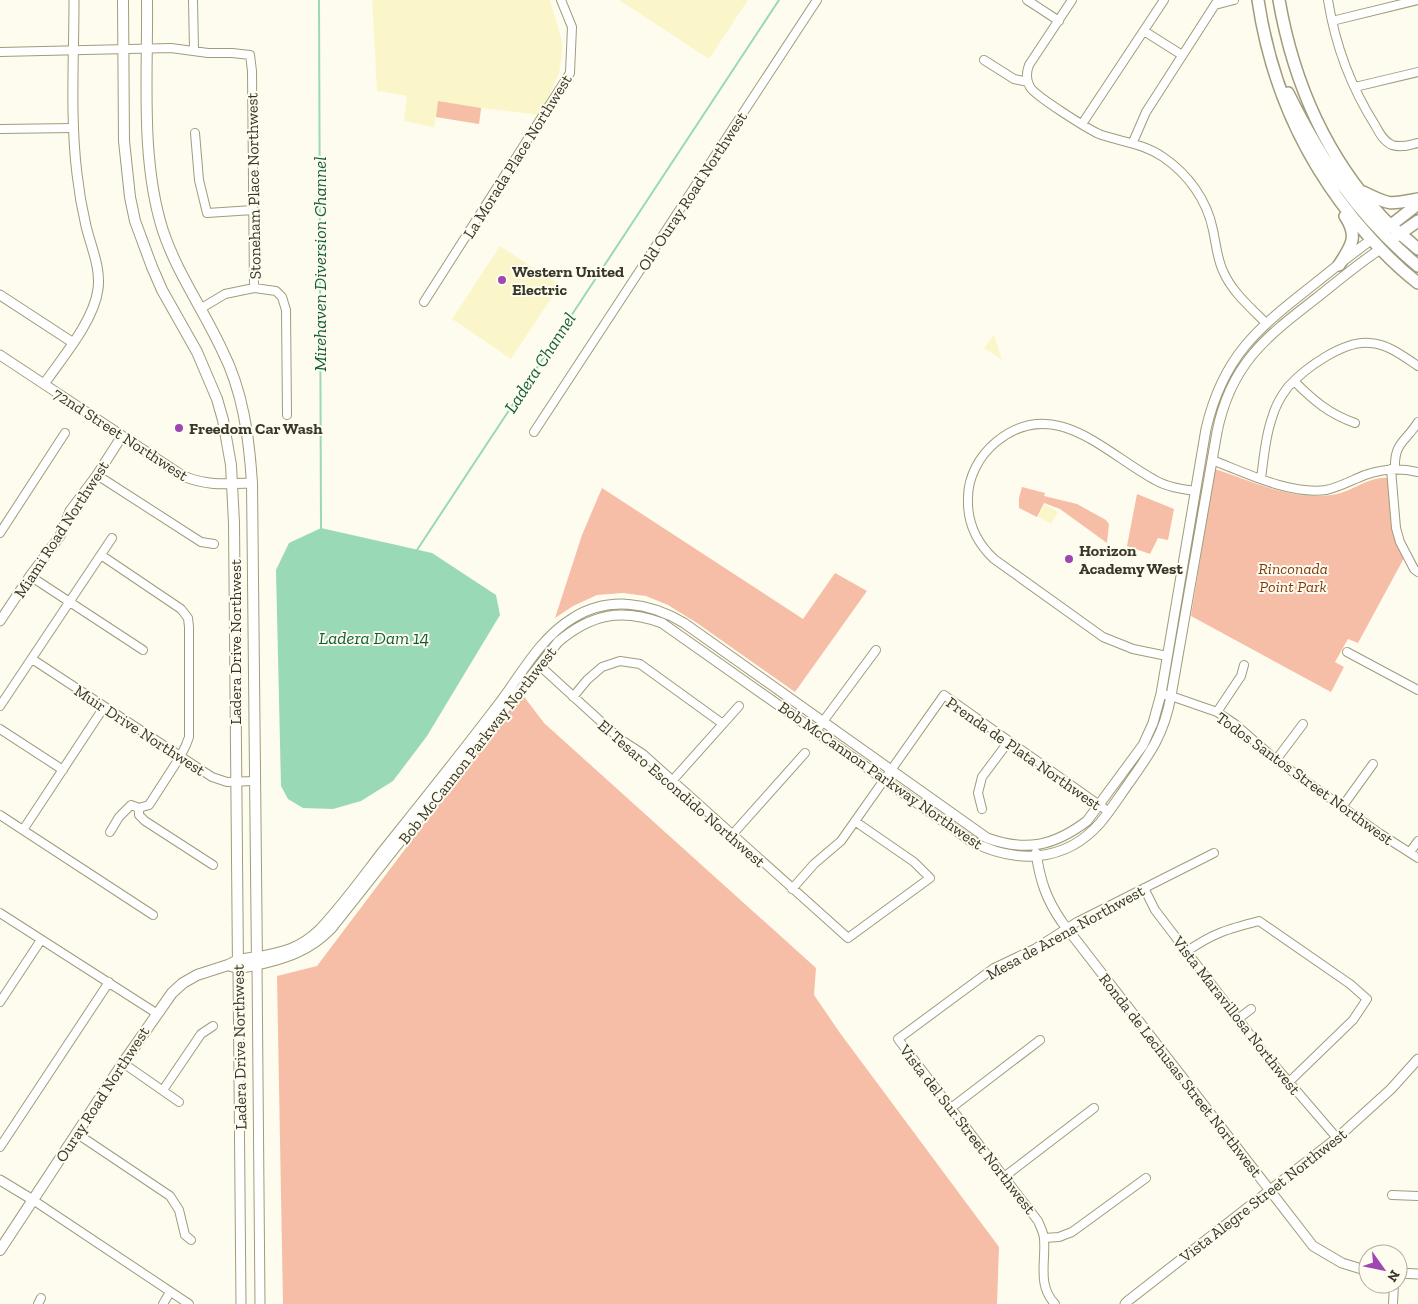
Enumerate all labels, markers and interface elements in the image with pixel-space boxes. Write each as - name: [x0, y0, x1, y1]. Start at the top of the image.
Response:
- street label: La Morada Place Northwest: [459, 71, 576, 242]
- street label: Stoneham Place Northwest: [242, 92, 265, 280]
- street label: Old Ouray Road Northwest: [634, 108, 751, 274]
- water label: Mirehaven Diversion Channel: [309, 156, 331, 372]
- place label: Western United Electric: [512, 262, 624, 299]
- marker: Western United Electric: [496, 274, 508, 286]
- water label: Ladera Channel: [499, 309, 581, 417]
- street label: 72nd Street Northwest: [50, 384, 192, 485]
- place label: Freedom Car Wash: [189, 419, 323, 438]
- marker: Freedom Car Wash: [173, 422, 185, 434]
- street label: Miami Road Northwest: [10, 457, 113, 601]
- place label: Horizon Academy West: [1079, 541, 1183, 578]
- marker: Horizon Academy West: [1063, 553, 1075, 565]
- street label: Ladera Drive Northwest: [226, 559, 245, 725]
- park label: Rinconada Point Park: [1258, 559, 1328, 596]
- water label: Ladera Dam 14: [319, 627, 429, 649]
- street label: Bob McCannon Parkway Northwest: [395, 643, 560, 848]
- street label: Muir Drive Northwest: [71, 681, 209, 780]
- street label: Prenda de Plata Northwest: [943, 693, 1105, 814]
- street label: Bob McCannon Parkway Northwest: [775, 697, 987, 853]
- street label: Todos Santos Street Northwest: [1212, 708, 1397, 849]
- street label: El Tesaro Escondido Northwest: [594, 716, 769, 871]
- street label: Mesa de Arena Northwest: [983, 881, 1148, 984]
- street label: Vista Maravillosa Northwest: [1168, 932, 1304, 1098]
- street label: Ladera Drive Northwest: [229, 964, 250, 1130]
- street label: Ronda de Lechusas Street Northwest: [1095, 970, 1266, 1181]
- street label: Ouray Road Northwest: [51, 1023, 153, 1166]
- street label: Vista del Sur Street Northwest: [895, 1040, 1040, 1218]
- street label: Vista Alegre Street Northwest: [1175, 1124, 1351, 1267]
- north arrow: [1358, 1244, 1408, 1294]
- text: N: [1383, 1267, 1404, 1285]

